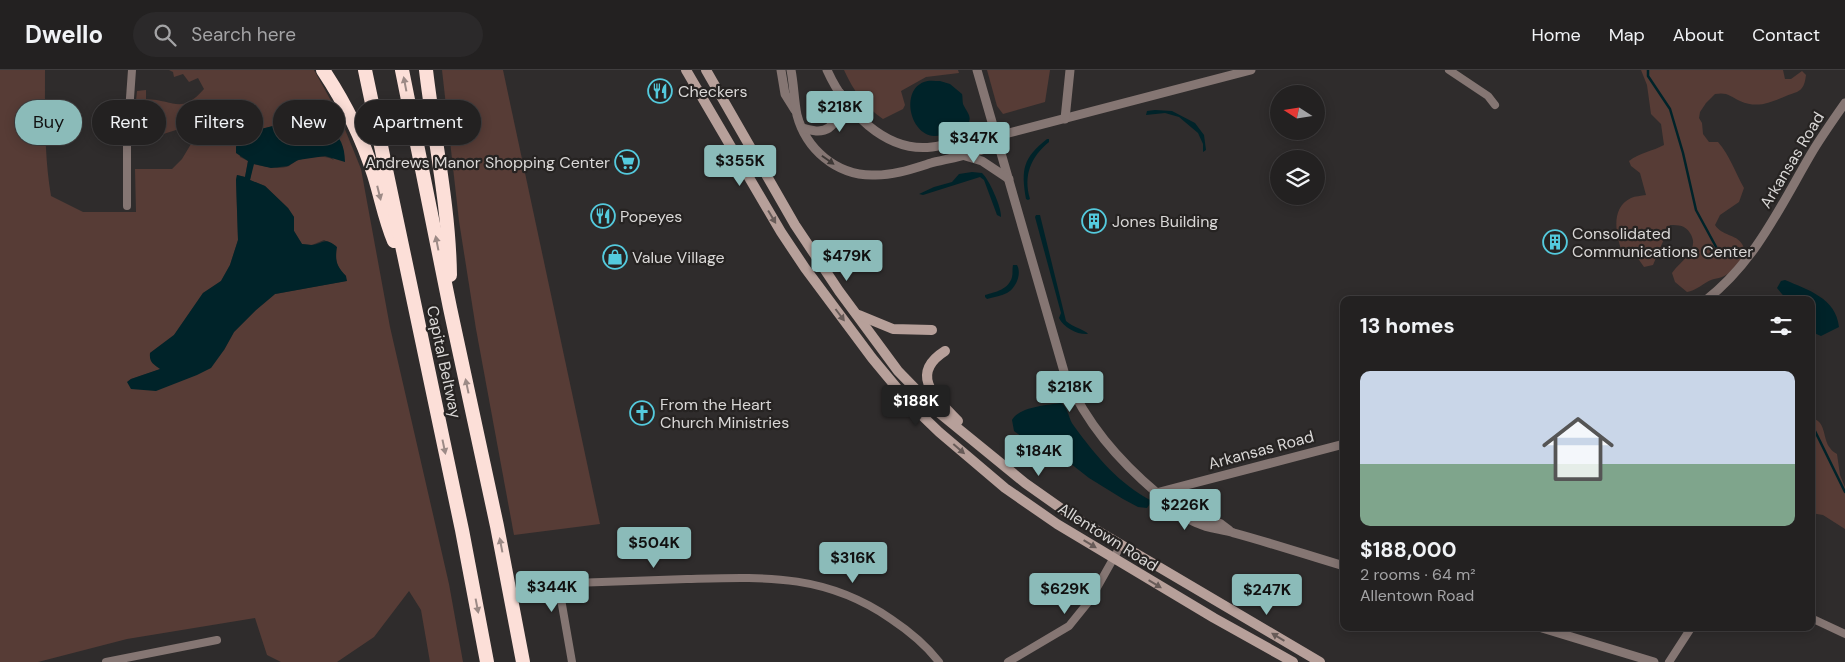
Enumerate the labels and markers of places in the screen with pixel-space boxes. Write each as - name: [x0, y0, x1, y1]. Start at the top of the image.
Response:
- restaurant icon: Checkers: [647, 78, 673, 104]
- place label: Checkers: [678, 81, 747, 102]
- pin: $218K: [805, 90, 875, 133]
- pin: $347K: [939, 122, 1009, 164]
- pin: $355K: [705, 144, 775, 187]
- supermarket icon: Andrews Manor Shopping Center: [614, 149, 640, 175]
- place label: Andrews Manor Shopping Center: [365, 152, 610, 173]
- restaurant icon: Popeyes: [590, 203, 616, 229]
- place label: Popeyes: [620, 206, 682, 227]
- building icon: Jones Building: [1081, 208, 1107, 234]
- place label: Jones Building: [1112, 211, 1218, 232]
- place label: Consolidated Communications Center: [1572, 223, 1753, 262]
- building icon: Consolidated Communications Center: [1542, 229, 1568, 255]
- pin: $479K: [812, 240, 882, 282]
- shop icon: Value Village: [602, 244, 628, 270]
- place label: Value Village: [632, 247, 725, 268]
- pin: $218K: [1035, 370, 1105, 413]
- pin: $188K: [881, 384, 951, 427]
- place label: From the Heart Church Ministries: [660, 394, 789, 433]
- church icon: From the Heart Church Ministries: [629, 400, 655, 426]
- pin: $184K: [1004, 434, 1074, 477]
- pin: $226K: [1150, 488, 1220, 531]
- pin: $504K: [619, 526, 689, 569]
- pin: $316K: [818, 542, 888, 584]
- pin: $344K: [517, 570, 587, 613]
- pin: $629K: [1030, 572, 1100, 615]
- pin: $247K: [1232, 574, 1302, 616]

